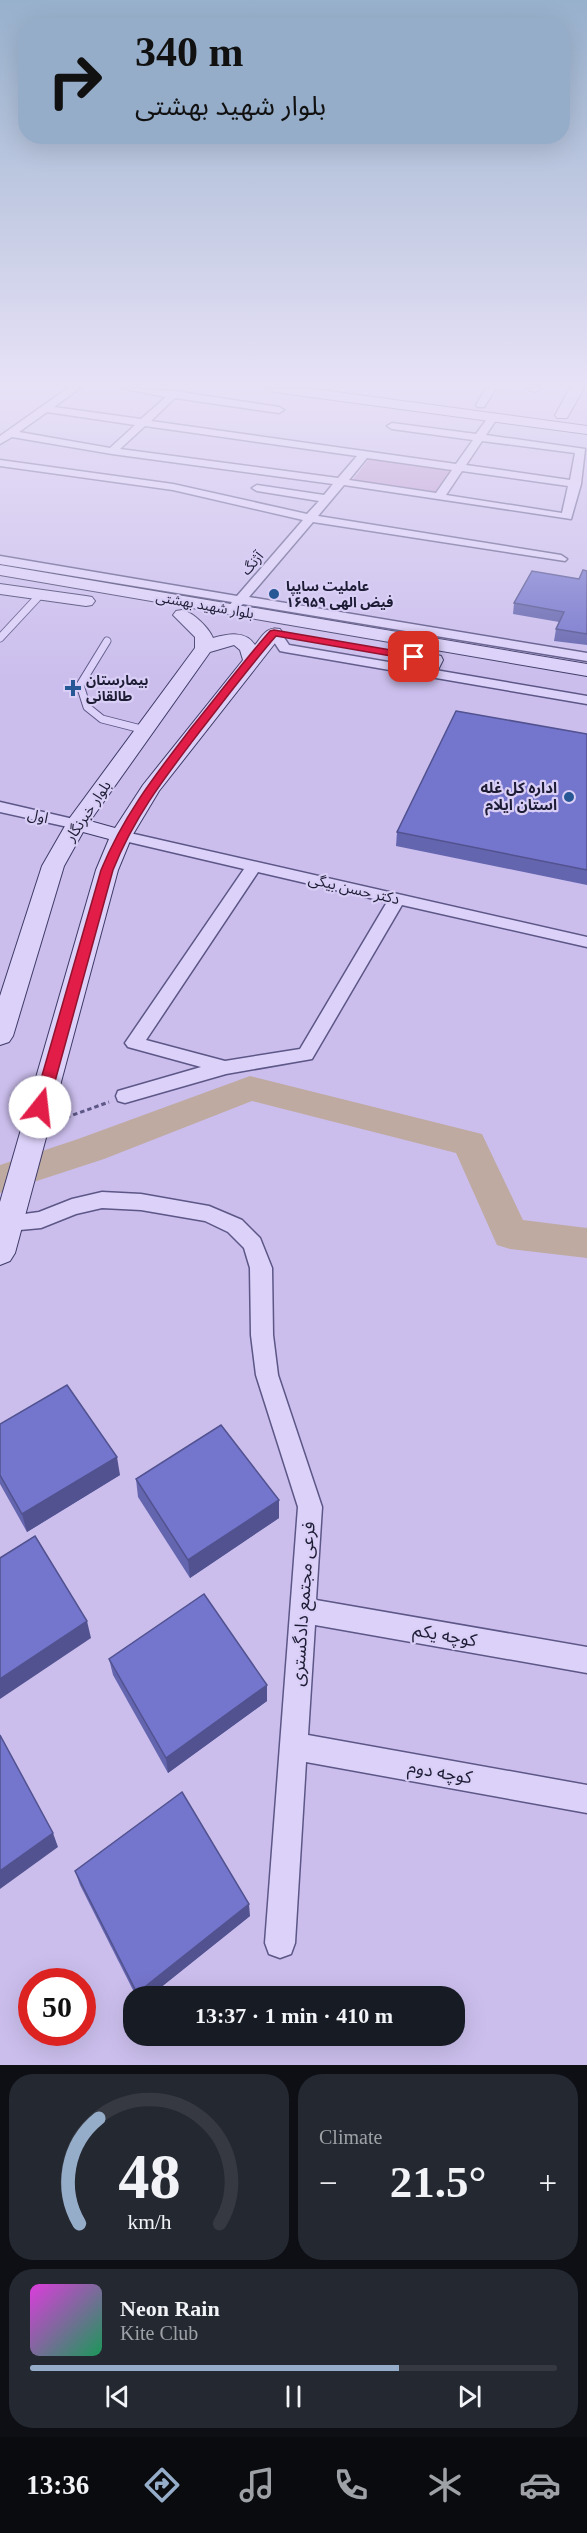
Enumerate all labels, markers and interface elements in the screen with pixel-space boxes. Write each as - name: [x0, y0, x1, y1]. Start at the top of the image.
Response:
- text: 340 m: [135, 29, 244, 75]
- icon: right: [36, 42, 114, 120]
- text: بلوار شهید بهشتی: [135, 91, 326, 121]
- street label: آژنگ: [238, 548, 268, 579]
- place label: عاملیت سایپا ۱۶۹۵۹ فیض الهی: [286, 579, 393, 610]
- marker: عاملیت سایپا ۱۶۹۵۹ فیض الهی: [267, 587, 281, 601]
- street label: بلوار شهید بهشتی: [155, 590, 255, 623]
- pin: [388, 631, 439, 682]
- icon: arrive: [397, 640, 430, 673]
- place label: بیمارستان طالقانی: [86, 673, 149, 704]
- marker: بیمارستان طالقانی: [64, 679, 82, 697]
- street label: بلوار خبرنگار: [61, 778, 115, 846]
- place label: اداره کل غله استان ایلام: [480, 780, 557, 816]
- marker: اداره کل غله استان ایلام: [562, 790, 576, 804]
- street label: اول: [26, 806, 50, 827]
- street label: دکتر حسن بیگی: [307, 871, 401, 908]
- position arrow: [8, 1075, 72, 1139]
- street label: فرعی مجتمع دادگستری: [287, 1521, 323, 1687]
- street label: کوچه یکم: [411, 1620, 479, 1653]
- street label: کوچه دوم: [406, 1756, 474, 1792]
- speed limit sign: 50: [18, 1968, 96, 2046]
- text: 13:37 · 1 min · 410 m: [195, 2003, 393, 2028]
- text: Climate: [319, 2126, 382, 2148]
- text: 48: [118, 2142, 180, 2211]
- text: 21.5°: [390, 2157, 486, 2207]
- text: −: [319, 2165, 338, 2201]
- text: +: [538, 2165, 557, 2201]
- text: km/h: [127, 2210, 171, 2234]
- text: Neon Rain: [120, 2296, 220, 2321]
- text: Kite Club: [120, 2322, 198, 2344]
- icon: previous: [101, 2380, 134, 2413]
- icon: pause: [277, 2380, 310, 2413]
- icon: next: [453, 2380, 486, 2413]
- icon: directions: [141, 2464, 183, 2506]
- icon: music: [236, 2464, 278, 2506]
- icon: phone: [330, 2464, 372, 2506]
- icon: climate: [424, 2464, 466, 2506]
- icon: car: [519, 2464, 561, 2506]
- text: 13:36: [26, 2470, 89, 2500]

